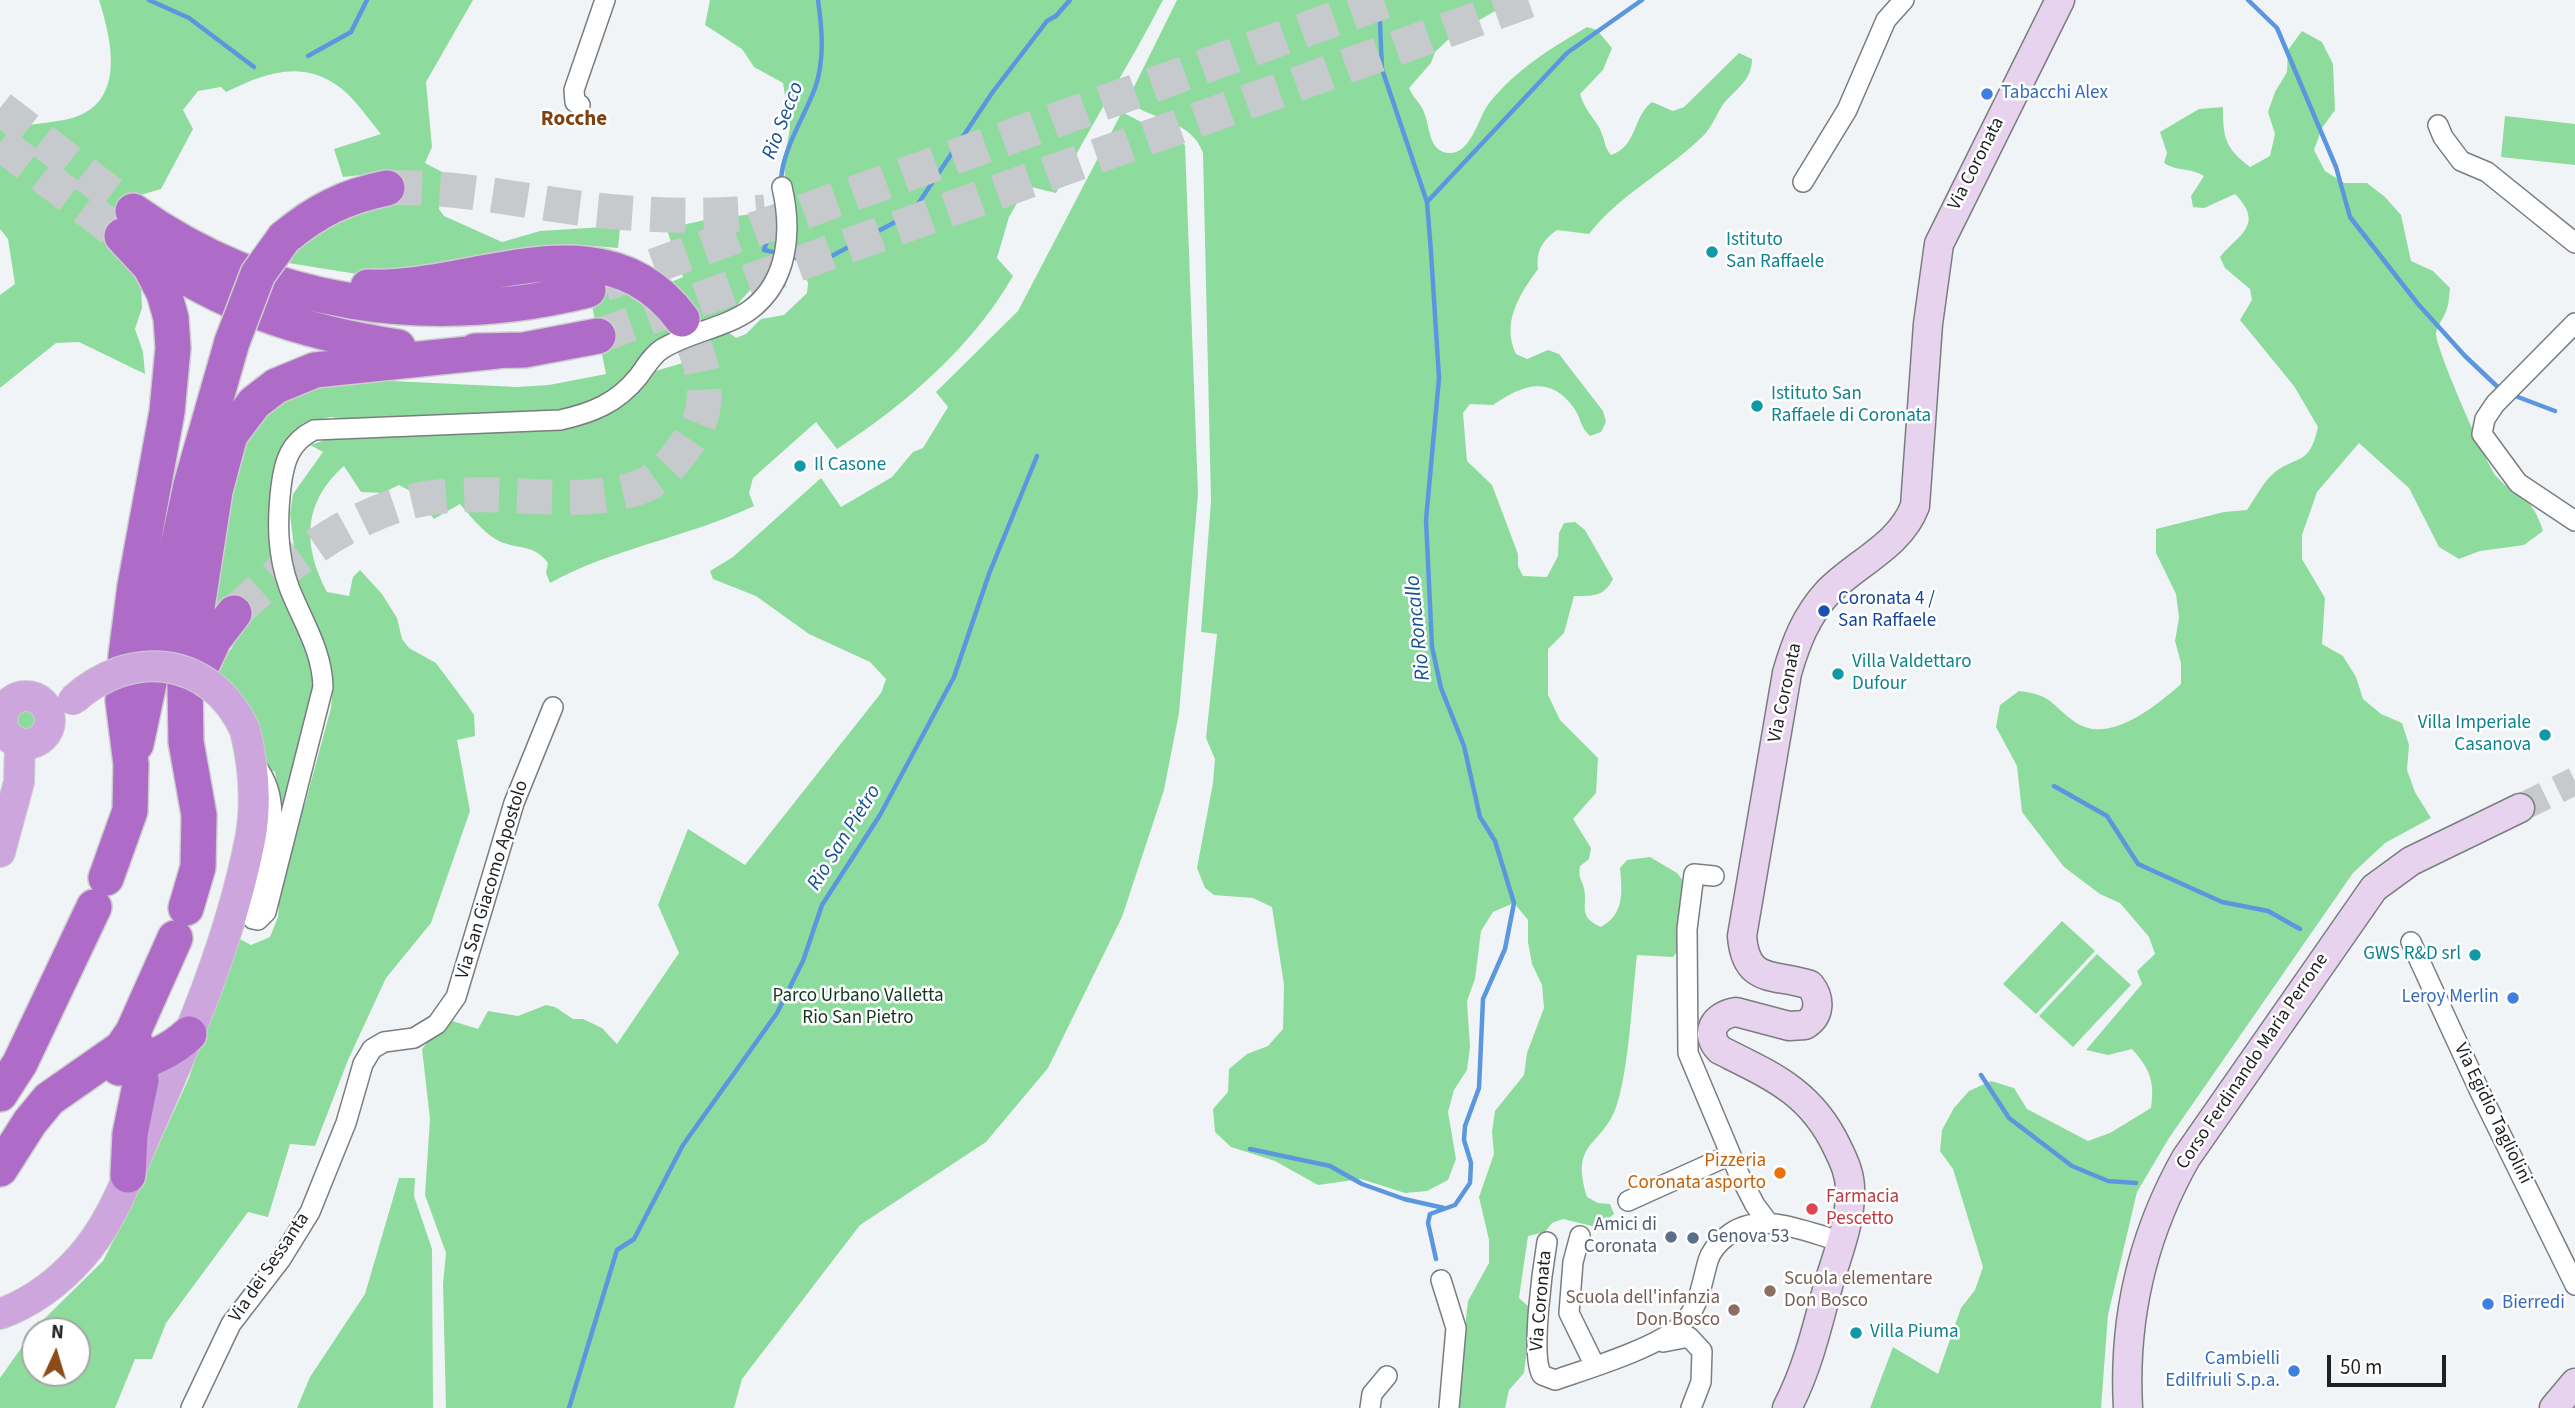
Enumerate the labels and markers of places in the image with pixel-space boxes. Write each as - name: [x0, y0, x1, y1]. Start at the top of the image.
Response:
- place label: Tabacchi Alex: [2001, 83, 2108, 105]
- marker: Tabacchi Alex: [1979, 86, 1995, 102]
- place label: Istituto San Raffaele: [1726, 230, 1824, 274]
- marker: Istituto San Raffaele: [1704, 244, 1720, 260]
- place label: Istituto San Raffaele di Coronata: [1771, 384, 1931, 428]
- marker: Istituto San Raffaele di Coronata: [1749, 398, 1765, 414]
- place label: Il Casone: [814, 455, 886, 477]
- marker: Il Casone: [792, 458, 808, 474]
- place label: Coronata 4 / San Raffaele: [1838, 589, 1936, 633]
- marker: Coronata 4 / San Raffaele: [1816, 603, 1832, 619]
- place label: Villa Valdettaro Dufour: [1852, 652, 1971, 696]
- marker: Villa Valdettaro Dufour: [1830, 666, 1846, 682]
- place label: Villa Imperiale Casanova: [2418, 713, 2531, 757]
- marker: Villa Imperiale Casanova: [2537, 727, 2553, 743]
- place label: GWS R&D srl: [2363, 944, 2461, 966]
- marker: GWS R&D srl: [2467, 947, 2483, 963]
- place label: Leroy Merlin: [2402, 987, 2499, 1009]
- marker: Leroy Merlin: [2505, 990, 2521, 1006]
- place label: Pizzeria Coronata asporto: [1628, 1151, 1766, 1195]
- marker: Pizzeria Coronata asporto: [1772, 1165, 1788, 1181]
- place label: Farmacia Pescetto: [1826, 1187, 1899, 1231]
- marker: Farmacia Pescetto: [1804, 1201, 1820, 1217]
- place label: Amici di Coronata: [1584, 1215, 1657, 1259]
- place label: Genova 53: [1707, 1227, 1790, 1249]
- marker: Amici di Coronata: [1663, 1229, 1679, 1245]
- marker: Genova 53: [1685, 1230, 1701, 1246]
- place label: Scuola elementare Don Bosco: [1784, 1269, 1932, 1313]
- marker: Scuola elementare Don Bosco: [1762, 1283, 1778, 1299]
- place label: Scuola dell'infanzia Don Bosco: [1565, 1288, 1720, 1332]
- place label: Bierredi: [2502, 1293, 2565, 1315]
- marker: Bierredi: [2480, 1296, 2496, 1312]
- marker: Scuola dell'infanzia Don Bosco: [1726, 1302, 1742, 1318]
- place label: Villa Piuma: [1870, 1322, 1959, 1344]
- marker: Villa Piuma: [1848, 1325, 1864, 1341]
- place label: Cambielli Edilfriuli S.p.a.: [2165, 1349, 2280, 1393]
- marker: Cambielli Edilfriuli S.p.a.: [2286, 1363, 2302, 1379]

